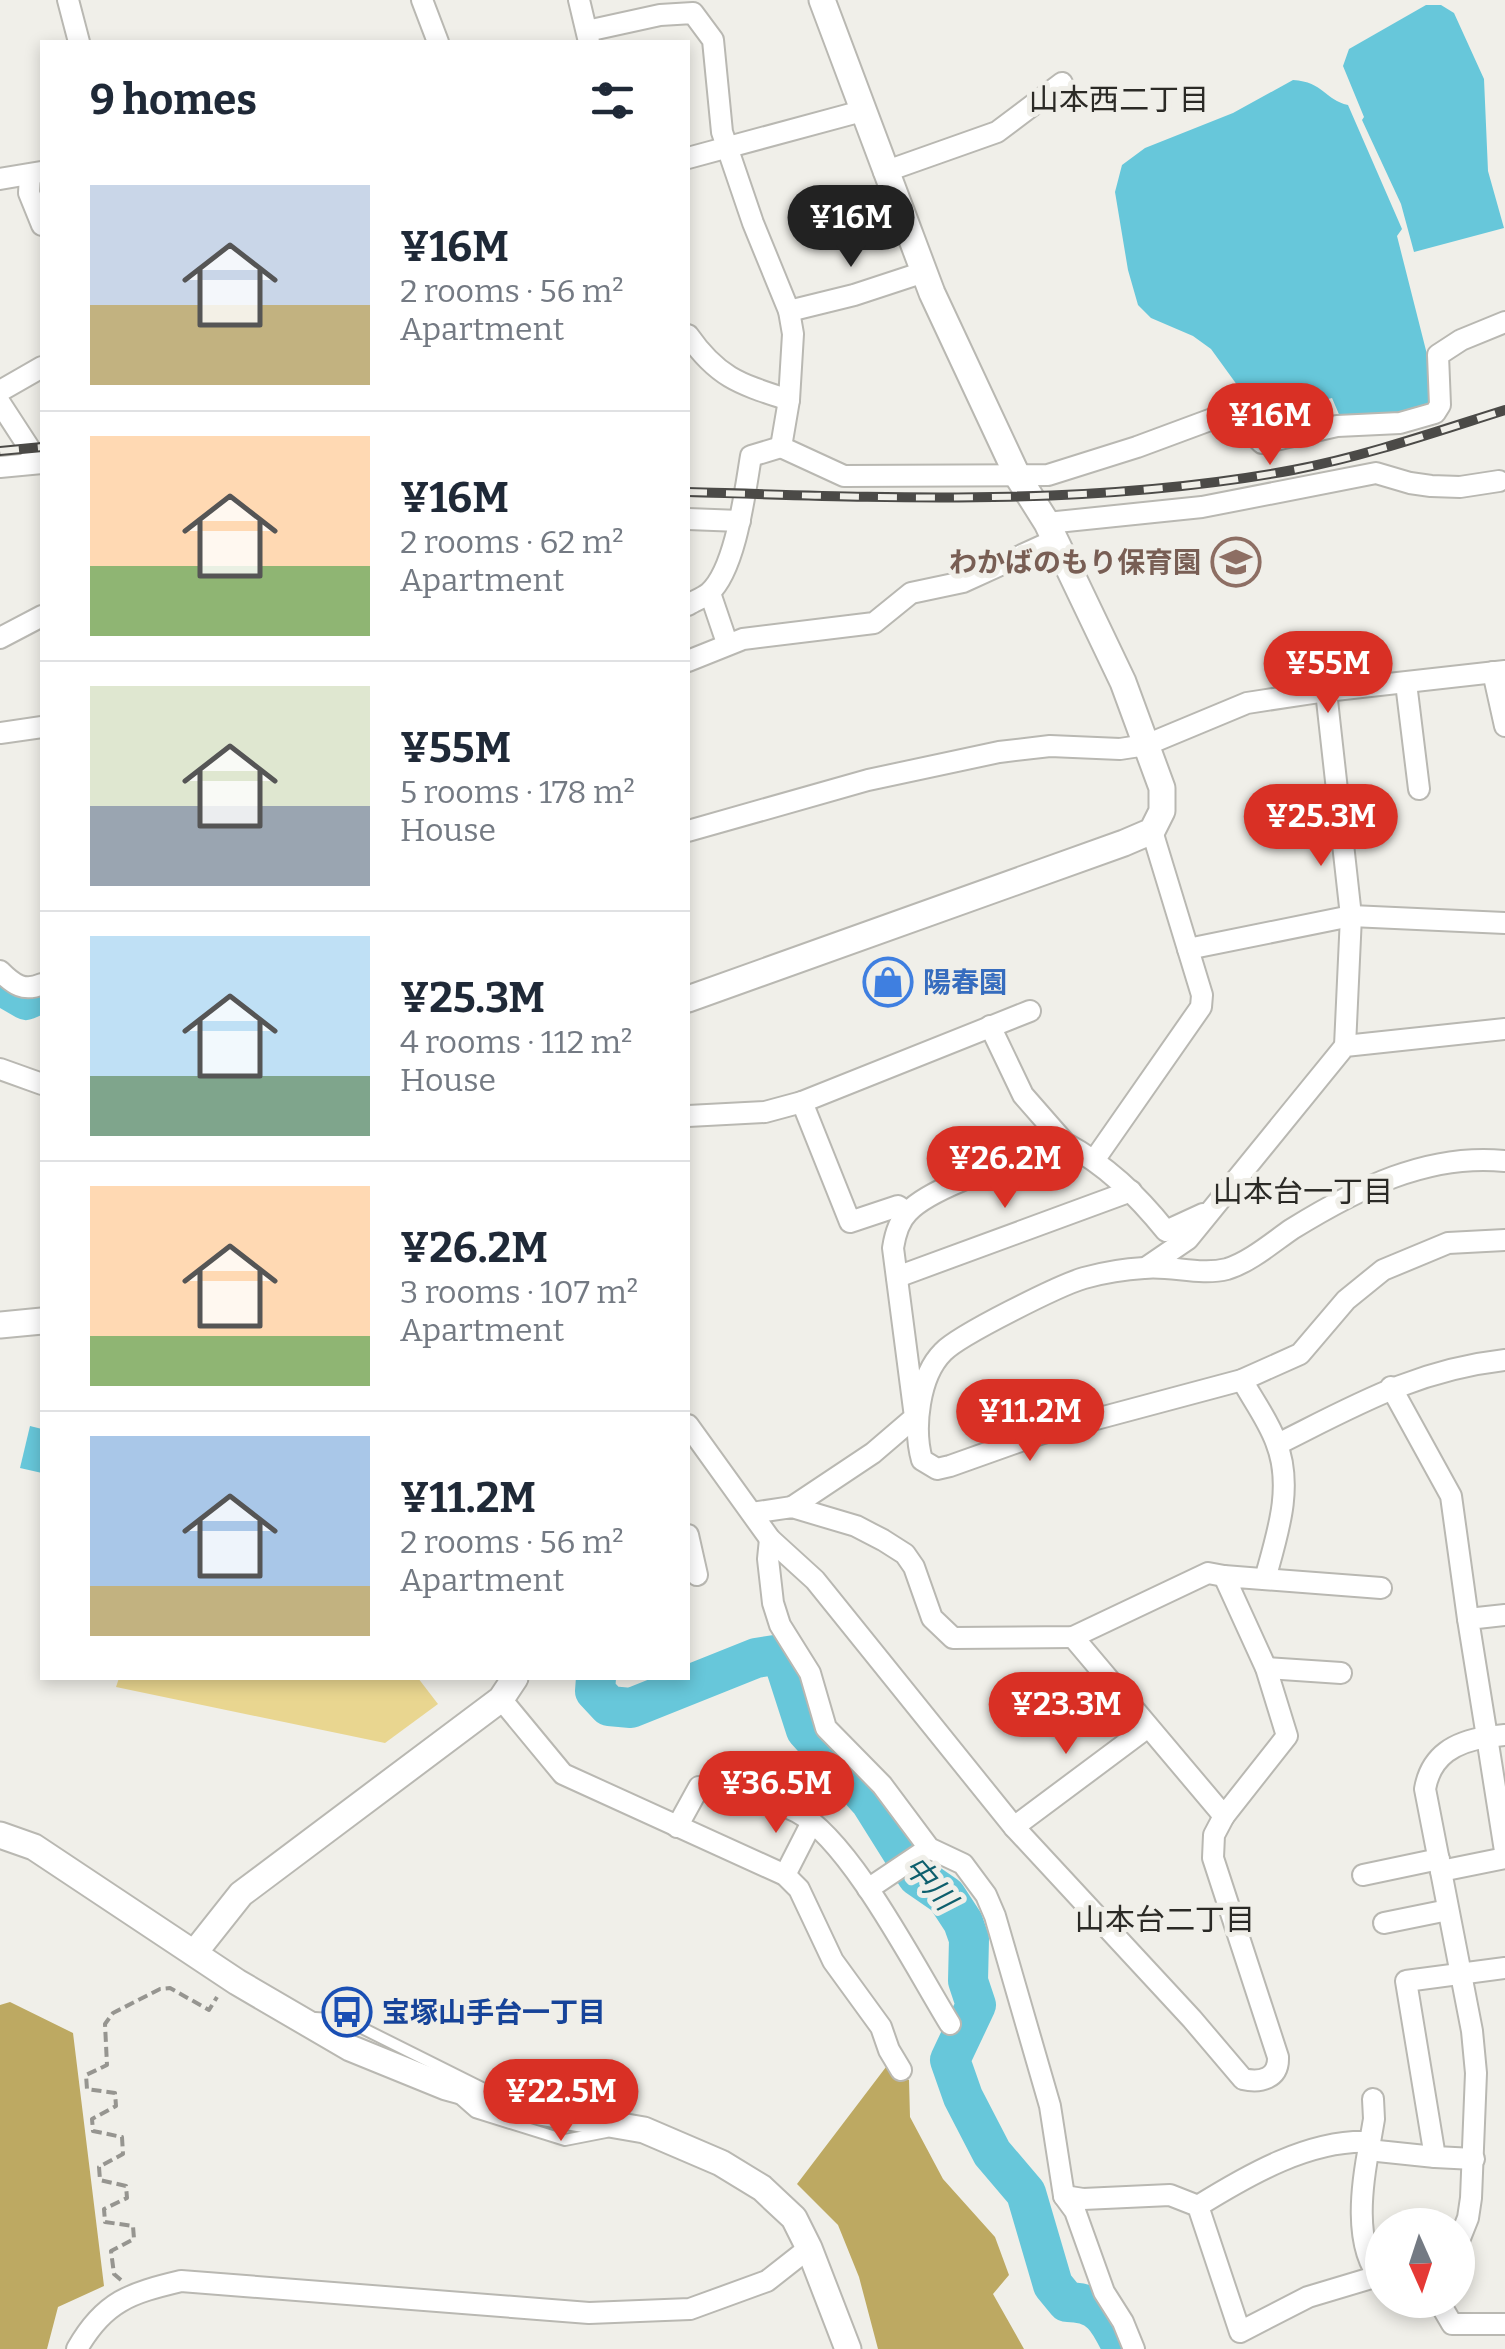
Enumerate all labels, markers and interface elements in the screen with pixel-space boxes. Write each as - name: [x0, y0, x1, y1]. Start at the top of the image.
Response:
- icon: filters: [585, 73, 640, 128]
- text: 9 homes: [90, 75, 257, 125]
- district label: 山本西二丁目: [1029, 82, 1209, 118]
- pin: ¥16M: [792, 185, 910, 270]
- text: ¥16M: [810, 198, 892, 236]
- text: ¥16M: [400, 222, 509, 272]
- icon: home: [170, 225, 290, 345]
- text: 2 rooms · 56 m²: [400, 272, 624, 310]
- text: Apartment: [400, 310, 564, 348]
- pin: ¥16M: [1211, 383, 1329, 468]
- text: ¥16M: [1229, 396, 1311, 434]
- text: ¥16M: [400, 473, 509, 523]
- icon: home: [170, 476, 290, 596]
- text: 2 rooms · 62 m²: [400, 523, 624, 561]
- school or university icon: わかばのもり保育園: [1210, 536, 1262, 588]
- place label: わかばのもり保育園: [949, 546, 1201, 579]
- text: Apartment: [400, 561, 564, 599]
- pin: ¥55M: [1269, 631, 1387, 716]
- text: ¥55M: [1286, 644, 1370, 682]
- text: ¥55M: [400, 723, 511, 773]
- icon: home: [170, 726, 290, 846]
- text: 5 rooms · 178 m²: [400, 773, 635, 811]
- pin: ¥25.3M: [1240, 784, 1402, 869]
- text: ¥25.3M: [1266, 797, 1376, 835]
- text: House: [400, 811, 496, 849]
- shop icon: 陽春園: [862, 956, 914, 1008]
- place label: 陽春園: [923, 966, 1007, 999]
- text: ¥25.3M: [400, 973, 545, 1023]
- icon: home: [170, 976, 290, 1096]
- text: 4 rooms · 112 m²: [400, 1023, 632, 1061]
- text: House: [400, 1061, 496, 1099]
- pin: ¥26.2M: [924, 1126, 1086, 1211]
- text: ¥26.2M: [949, 1139, 1061, 1177]
- district label: 山本台一丁目: [1213, 1174, 1393, 1210]
- text: ¥26.2M: [400, 1223, 548, 1273]
- icon: home: [170, 1226, 290, 1346]
- text: 3 rooms · 107 m²: [400, 1273, 638, 1311]
- text: Apartment: [400, 1311, 564, 1349]
- pin: ¥11.2M: [949, 1379, 1111, 1464]
- text: ¥11.2M: [978, 1392, 1082, 1430]
- text: ¥11.2M: [400, 1473, 536, 1523]
- icon: home: [170, 1476, 290, 1596]
- text: 2 rooms · 56 m²: [400, 1523, 624, 1561]
- text: Apartment: [400, 1561, 564, 1599]
- pin: ¥23.3M: [985, 1672, 1147, 1757]
- text: ¥23.3M: [1011, 1685, 1121, 1723]
- pin: ¥36.5M: [695, 1751, 857, 1836]
- text: ¥36.5M: [720, 1764, 832, 1802]
- water label: 中川: [897, 1849, 965, 1920]
- district label: 山本台二丁目: [1075, 1902, 1255, 1938]
- bus stop icon: 宝塚山手台一丁目: [321, 1986, 373, 2038]
- place label: 宝塚山手台一丁目: [382, 1996, 606, 2029]
- pin: ¥22.5M: [480, 2059, 642, 2144]
- text: ¥22.5M: [505, 2072, 617, 2110]
- north arrow: [1365, 2208, 1475, 2318]
- map controls: [1365, 2208, 1475, 2318]

